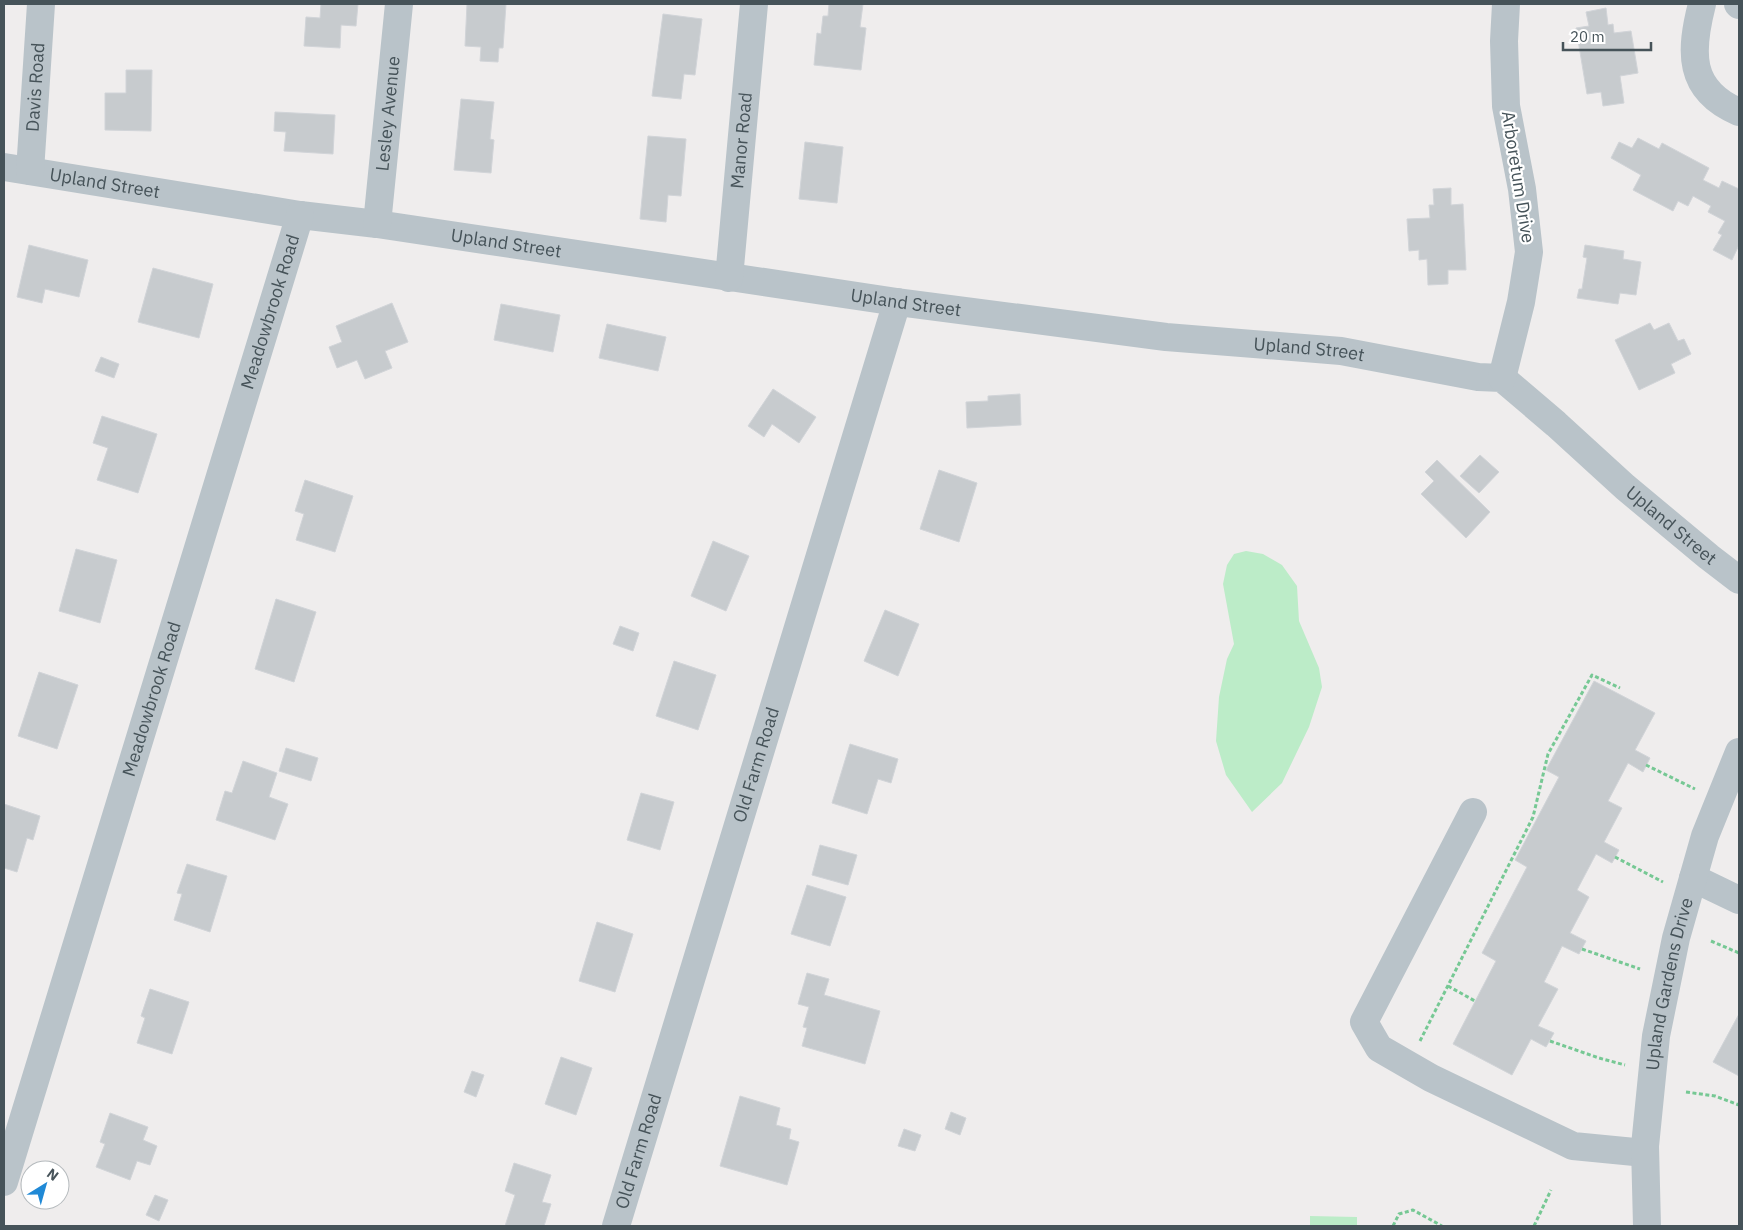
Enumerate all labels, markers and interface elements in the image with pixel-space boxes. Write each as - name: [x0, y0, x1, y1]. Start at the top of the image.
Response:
- scale bar: [1563, 20, 1650, 52]
- text: 20 m: [1570, 27, 1605, 46]
- street label: Davis Road: [21, 42, 49, 132]
- street label: Lesley Avenue: [370, 55, 405, 172]
- street label: Manor Road: [725, 91, 757, 190]
- street label: Arboretum Drive: [1497, 109, 1540, 245]
- street label: Upland Street: [48, 163, 162, 203]
- street label: Upland Street: [449, 223, 563, 263]
- street label: Meadowbrook Road: [235, 231, 304, 392]
- street label: Upland Street: [849, 283, 963, 321]
- street label: Upland Street: [1253, 332, 1367, 366]
- street label: Upland Street: [1621, 481, 1722, 570]
- street label: Meadowbrook Road: [117, 619, 186, 779]
- street label: Old Farm Road: [727, 704, 784, 825]
- street label: Upland Gardens Drive: [1641, 895, 1698, 1072]
- street label: Old Farm Road: [610, 1091, 667, 1212]
- north arrow: [20, 1160, 70, 1210]
- text: N: [43, 1164, 62, 1185]

